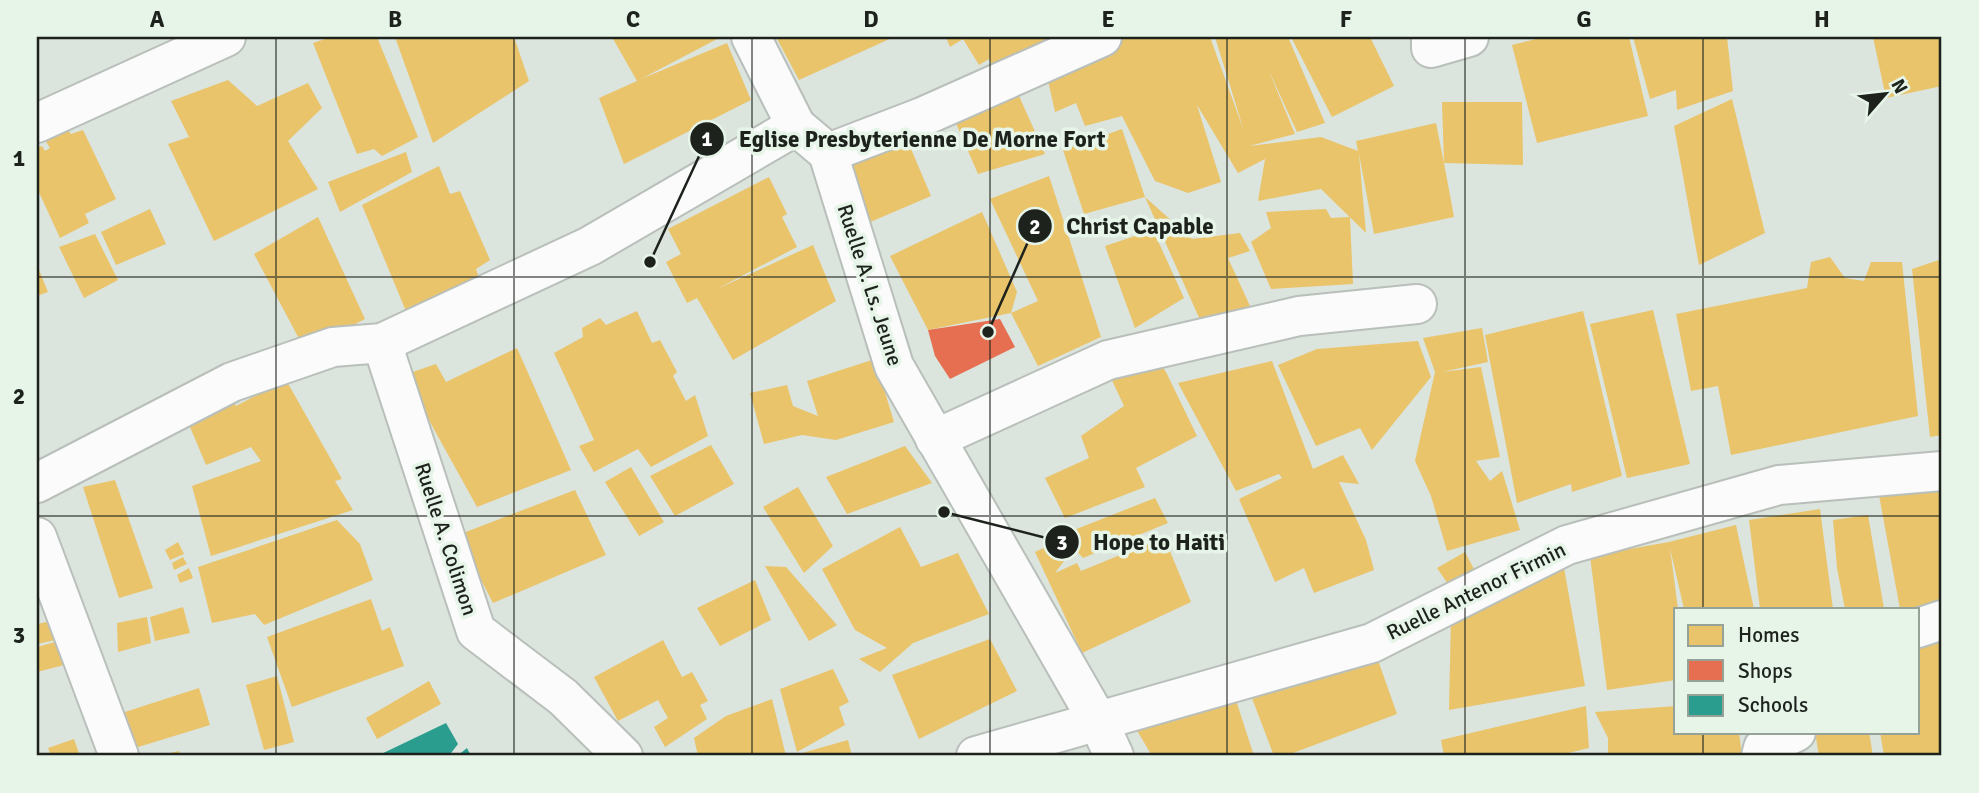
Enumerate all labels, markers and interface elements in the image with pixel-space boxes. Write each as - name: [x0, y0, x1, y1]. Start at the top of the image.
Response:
- text: A: [150, 5, 165, 34]
- text: B: [388, 5, 402, 34]
- text: C: [626, 5, 640, 34]
- text: D: [863, 5, 879, 34]
- text: E: [1101, 5, 1115, 34]
- text: F: [1340, 5, 1352, 34]
- text: G: [1576, 5, 1592, 34]
- text: H: [1814, 5, 1830, 34]
- north arrow: [1850, 60, 1920, 130]
- text: N: [1885, 75, 1913, 98]
- callout: Eglise Presbyterienne De Morne Fort: [689, 117, 1119, 161]
- text: Eglise Presbyterienne De Morne Fort: [739, 125, 1106, 154]
- text: 1: [701, 126, 713, 152]
- text: 1: [13, 144, 25, 173]
- street label: Ruelle A. Ls. Jeune: [832, 201, 908, 369]
- callout: Christ Capable: [1018, 204, 1228, 248]
- text: Christ Capable: [1066, 212, 1214, 241]
- text: 2: [1029, 214, 1041, 240]
- text: 2: [13, 382, 25, 411]
- street label: Ruelle A. Colimon: [409, 459, 483, 619]
- callout: Hope to Haiti: [1044, 520, 1239, 564]
- text: Hope to Haiti: [1093, 528, 1225, 557]
- text: 3: [1056, 530, 1068, 556]
- street label: Ruelle Antenor Firmin: [1382, 536, 1570, 646]
- legend: [1674, 608, 1920, 734]
- text: 3: [13, 621, 25, 650]
- text: Homes: [1738, 622, 1800, 648]
- text: Shops: [1738, 658, 1792, 684]
- text: Schools: [1738, 692, 1808, 718]

